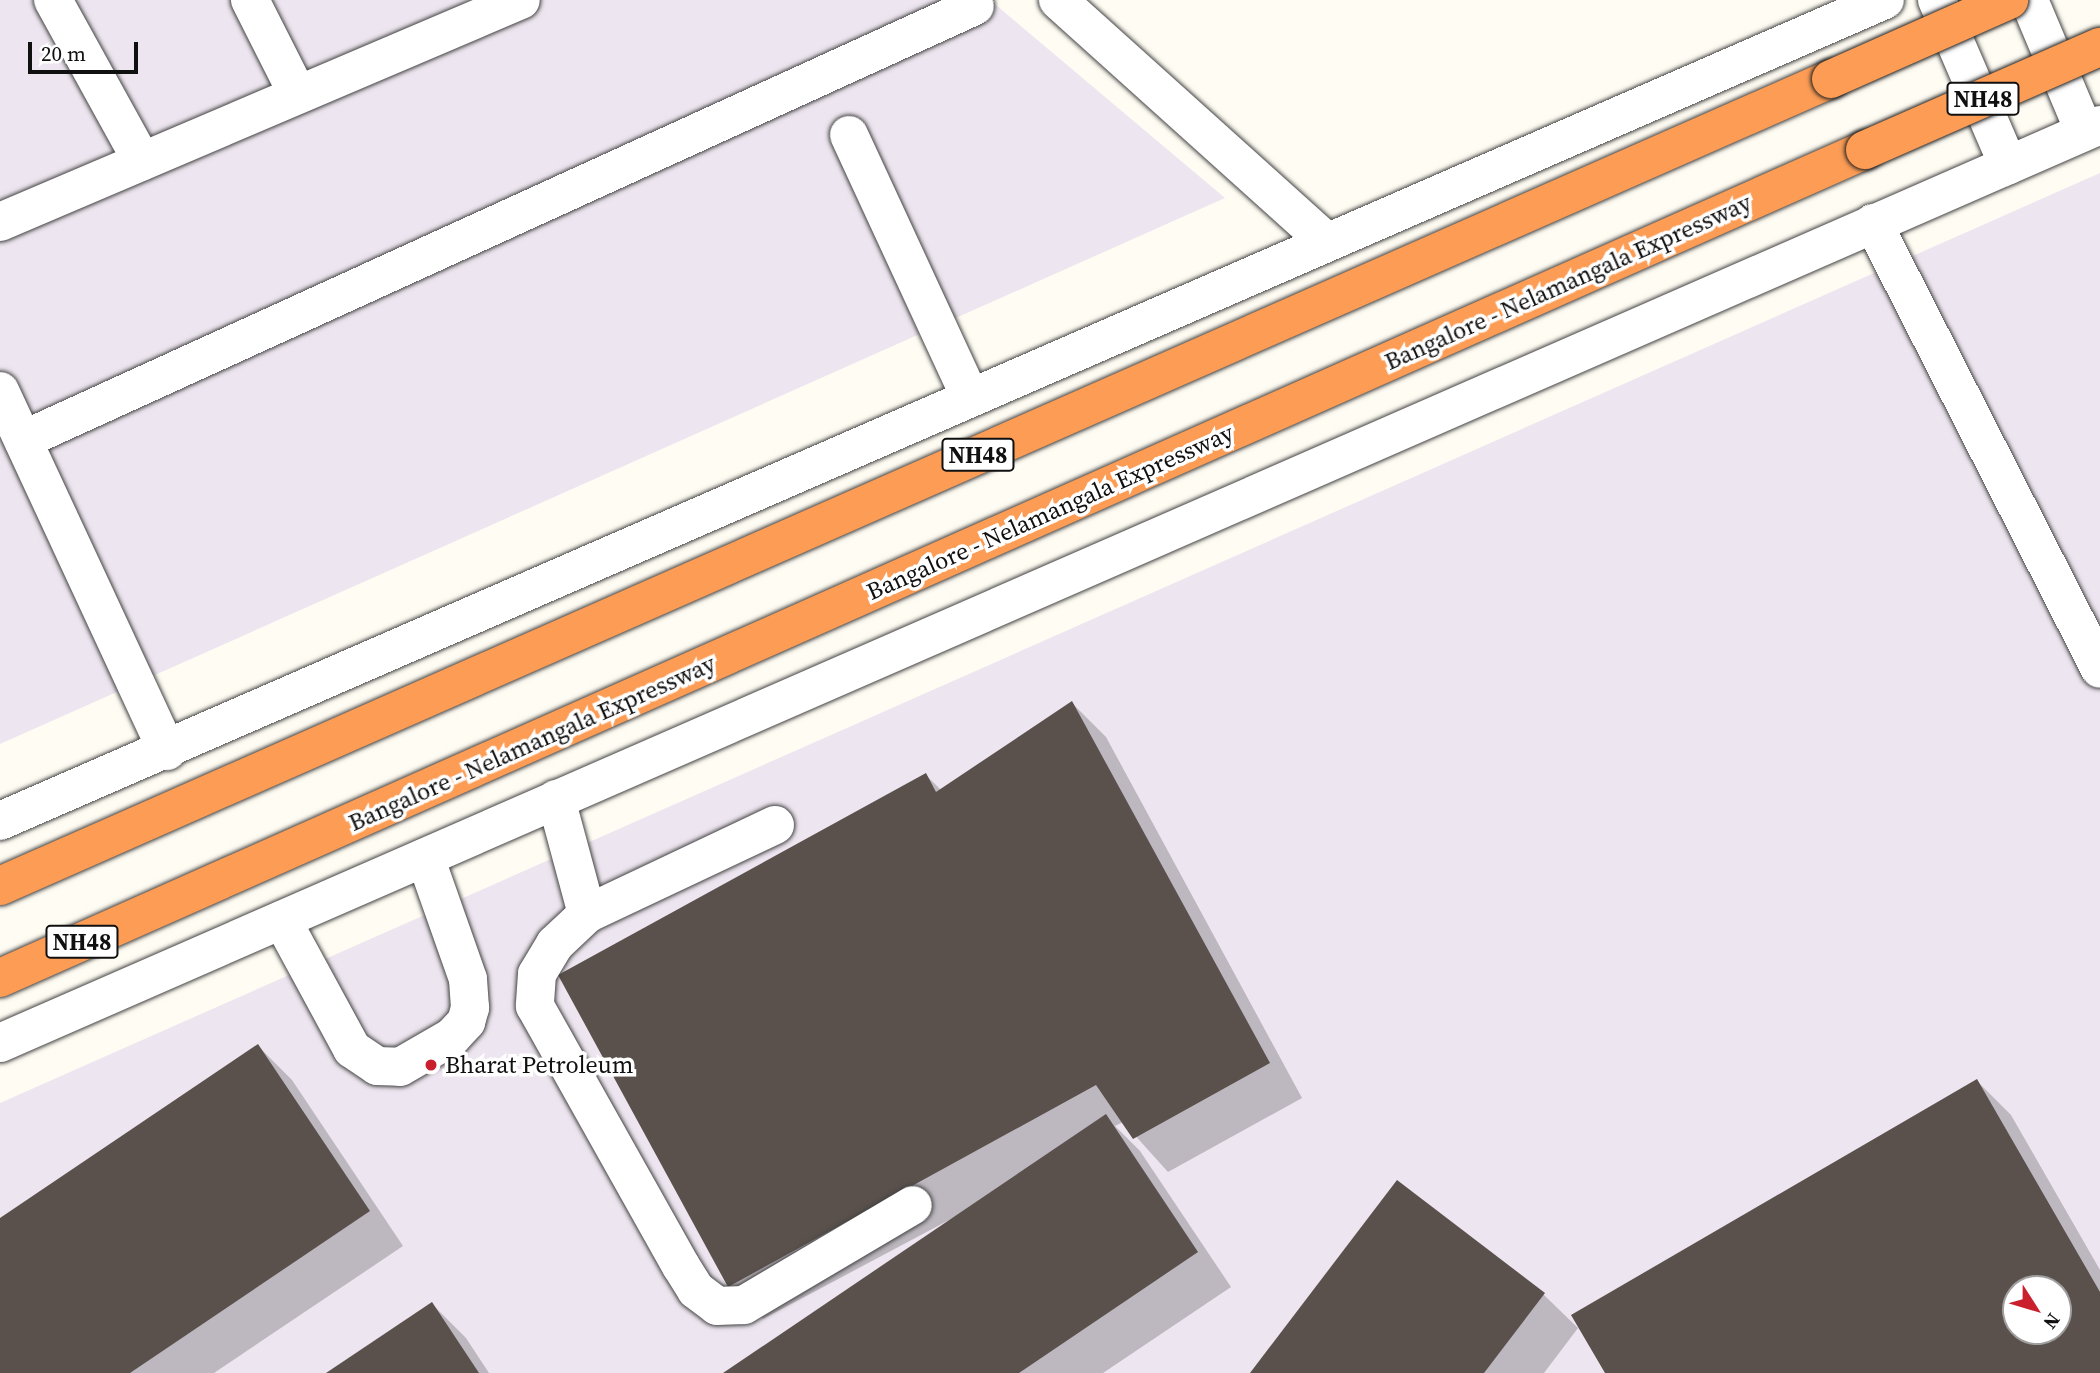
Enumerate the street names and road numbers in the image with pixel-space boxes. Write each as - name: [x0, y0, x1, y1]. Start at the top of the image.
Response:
- road number: NH48: [1946, 80, 2020, 118]
- street label: Bangalore - Nelamangala Expressway: [1380, 188, 1756, 376]
- street label: Bangalore - Nelamangala Expressway: [862, 418, 1238, 606]
- road number: NH48: [941, 436, 1015, 475]
- street label: Bangalore - Nelamangala Expressway: [344, 649, 720, 837]
- road number: NH48: [45, 923, 119, 962]

